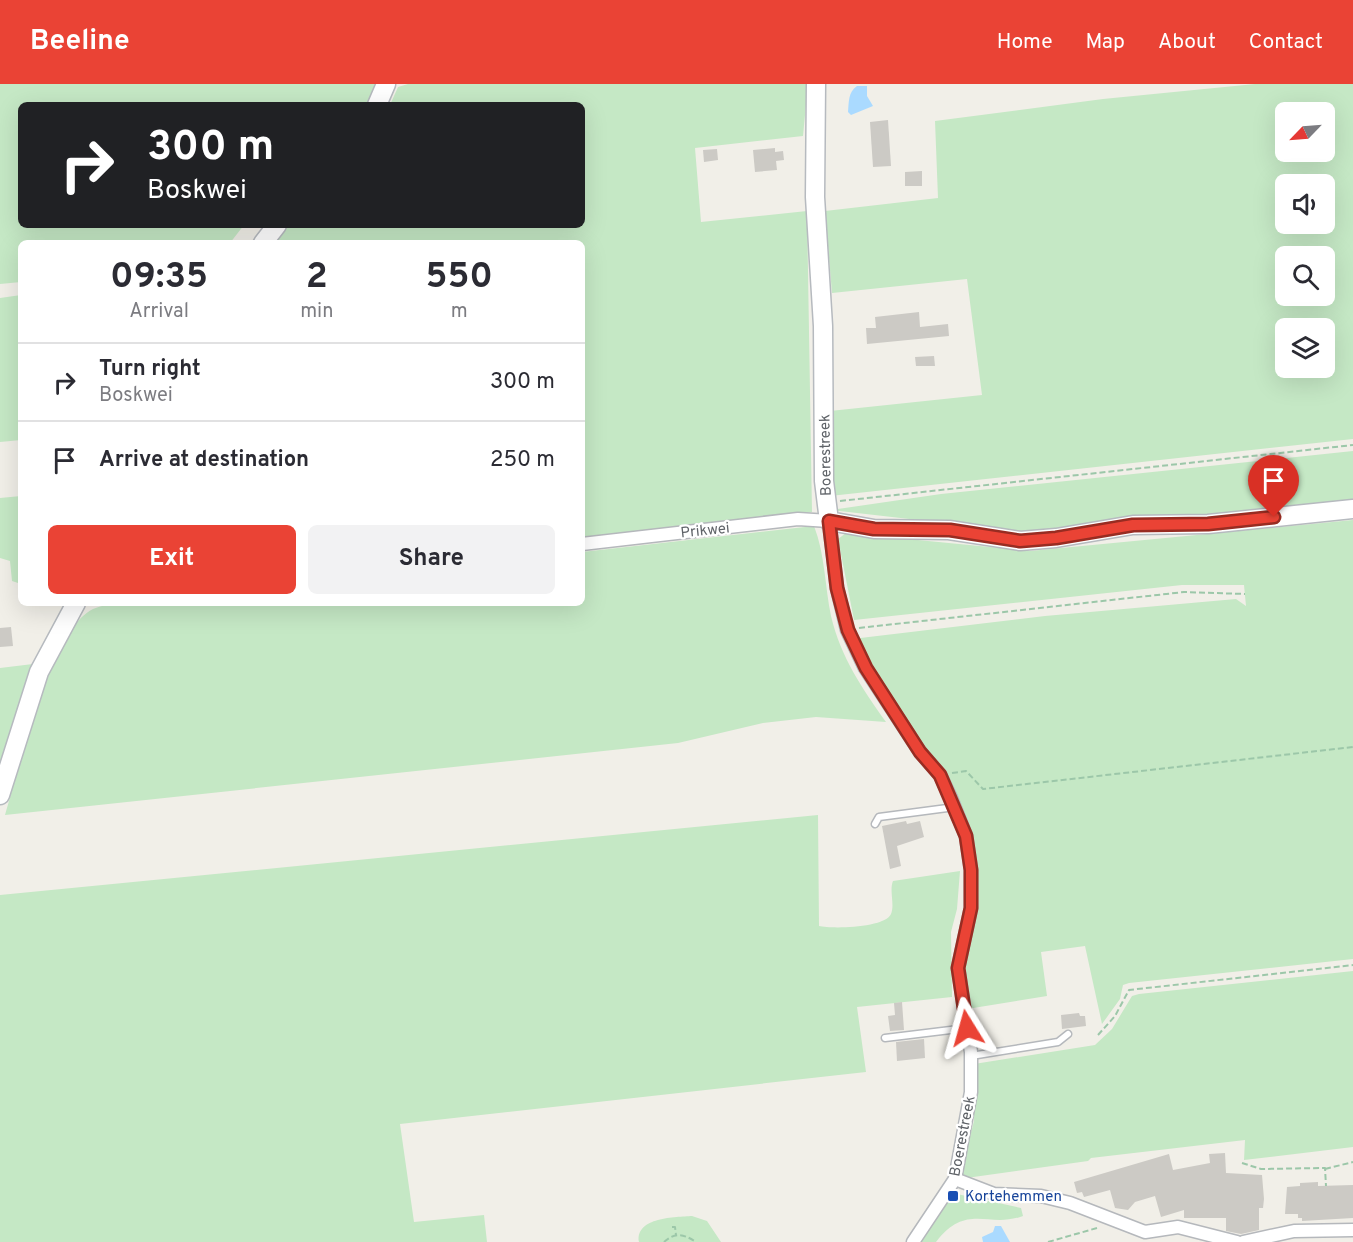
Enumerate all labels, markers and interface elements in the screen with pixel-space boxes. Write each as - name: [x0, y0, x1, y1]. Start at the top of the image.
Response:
- text: Beeline: [30, 24, 130, 60]
- text: Home: [997, 29, 1053, 56]
- text: Map: [1086, 29, 1125, 56]
- text: About: [1158, 29, 1216, 56]
- text: Contact: [1249, 29, 1323, 56]
- north arrow: [1275, 102, 1335, 162]
- map controls: [1275, 102, 1335, 378]
- text: 300 m: [147, 122, 274, 175]
- icon: right: [48, 126, 126, 204]
- text: Boskwei: [147, 174, 247, 208]
- button: sound: [1275, 174, 1335, 234]
- button: search: [1275, 246, 1335, 306]
- text: 09:35: [110, 255, 208, 301]
- text: 2: [306, 255, 328, 301]
- text: 550: [425, 255, 493, 301]
- text: Arrival: [129, 299, 189, 325]
- text: min: [300, 299, 333, 325]
- text: m: [451, 299, 468, 325]
- button: layers: [1275, 318, 1335, 378]
- text: Turn right: [99, 356, 201, 383]
- icon: right: [48, 366, 81, 399]
- text: 300 m: [490, 369, 555, 396]
- text: Boskwei: [99, 383, 173, 409]
- street label: Boerestreek: [816, 414, 837, 496]
- icon: arrive: [48, 444, 81, 477]
- text: Arrive at destination: [99, 447, 309, 474]
- text: 250 m: [490, 447, 555, 474]
- pin: [1248, 455, 1299, 517]
- icon: arrive: [1257, 464, 1290, 497]
- street label: Prikwei: [680, 519, 731, 544]
- button: Exit: [48, 525, 296, 594]
- button: Share: [308, 525, 555, 594]
- position arrow: [935, 996, 999, 1060]
- street label: Boerestreek: [946, 1094, 981, 1178]
- place label: Kortehemmen: [965, 1188, 1062, 1207]
- marker: Kortehemmen: [946, 1189, 960, 1203]

